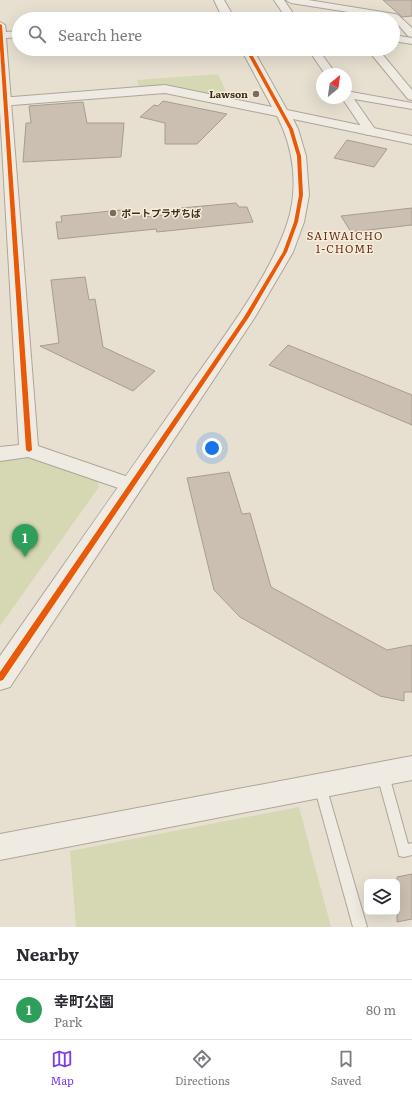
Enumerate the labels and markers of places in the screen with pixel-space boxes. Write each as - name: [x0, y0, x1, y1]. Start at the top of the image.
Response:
- place label: Lawson: [209, 86, 248, 101]
- marker: Lawson: [251, 89, 261, 99]
- place label: ポートプラザちば: [121, 205, 201, 220]
- marker: ポートプラザちば: [108, 208, 118, 218]
- pin: 1: [12, 524, 38, 557]

